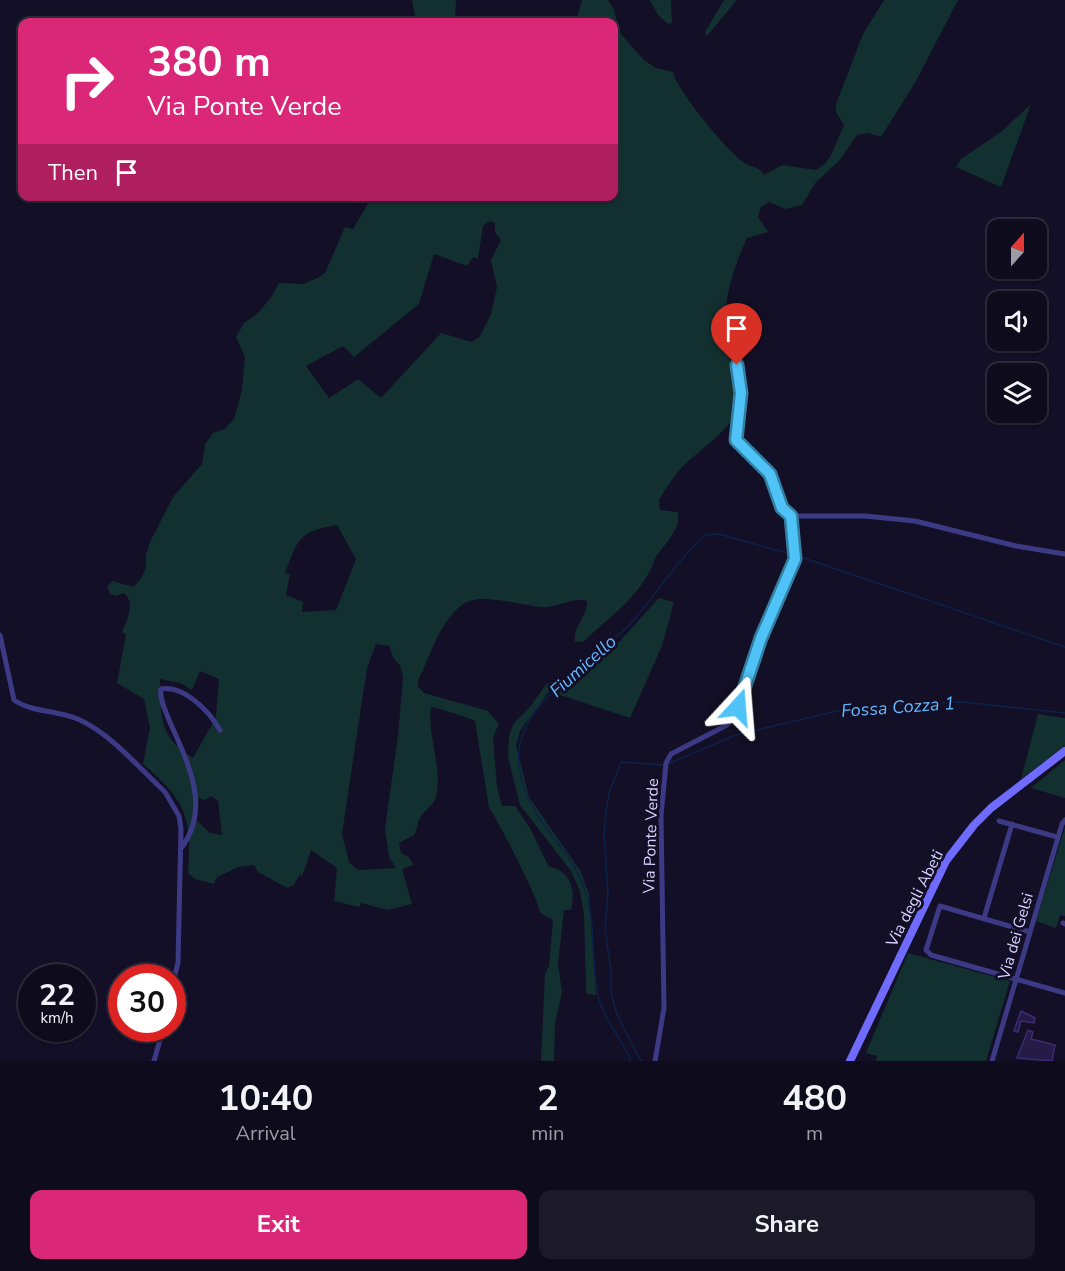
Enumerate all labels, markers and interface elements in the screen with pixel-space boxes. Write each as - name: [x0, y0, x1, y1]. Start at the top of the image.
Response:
- text: 380 m: [147, 34, 271, 91]
- icon: right: [48, 42, 126, 120]
- text: Via Ponte Verde: [147, 88, 342, 125]
- icon: arrive: [110, 156, 143, 189]
- text: Then: [48, 158, 98, 188]
- north arrow: [987, 219, 1047, 279]
- map controls: [987, 219, 1047, 423]
- button: sound: [987, 291, 1047, 351]
- pin: [711, 303, 762, 365]
- icon: arrive: [720, 312, 753, 345]
- button: layers: [987, 363, 1047, 423]
- water label: Fiumicello: [544, 630, 622, 702]
- position arrow: [706, 675, 770, 739]
- water label: Fossa Cozza 1: [840, 691, 956, 723]
- street label: Via Ponte Verde: [638, 778, 664, 895]
- street label: Via degli Abeti: [881, 846, 949, 952]
- street label: Via dei Gelsi: [993, 890, 1039, 983]
- speed limit sign: 30: [108, 964, 186, 1042]
- text: 22: [39, 975, 75, 1016]
- text: km/h: [40, 1008, 74, 1028]
- text: 10:40: [218, 1074, 313, 1123]
- text: 2: [537, 1074, 559, 1123]
- text: 480: [782, 1074, 847, 1123]
- text: Arrival: [236, 1120, 296, 1147]
- text: min: [531, 1120, 564, 1147]
- text: m: [806, 1120, 823, 1147]
- button: Exit: [30, 1190, 527, 1259]
- button: Share: [539, 1190, 1035, 1259]

